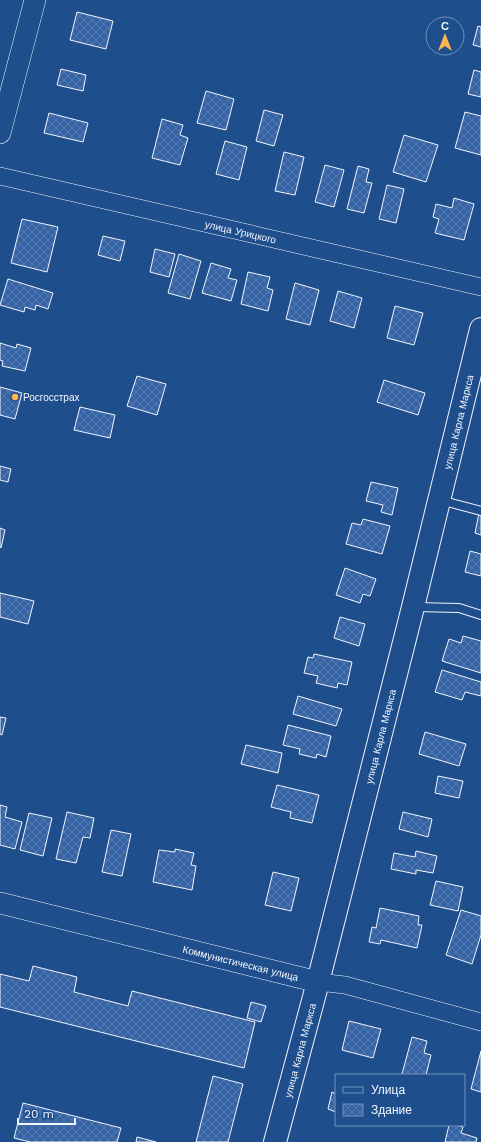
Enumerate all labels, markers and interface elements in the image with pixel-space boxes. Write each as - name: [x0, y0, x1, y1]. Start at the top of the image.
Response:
- north arrow: [425, 16, 465, 56]
- text: С: [441, 20, 449, 33]
- street label: улица Урицкого: [204, 218, 278, 245]
- street label: улица Карла Маркса: [441, 373, 475, 470]
- marker: Росгосстрах: [10, 392, 20, 402]
- place label: Росгосстрах: [23, 392, 79, 403]
- street label: улица Карла Маркса: [363, 688, 398, 785]
- street label: Коммунистическая улица: [182, 943, 300, 983]
- street label: улица Карла Маркса: [282, 1002, 318, 1099]
- legend: [335, 1074, 465, 1126]
- text: Улица: [371, 1083, 405, 1097]
- scale bar: [18, 1100, 75, 1126]
- text: Здание: [371, 1103, 412, 1117]
- text: 20 m: [24, 1107, 54, 1121]

